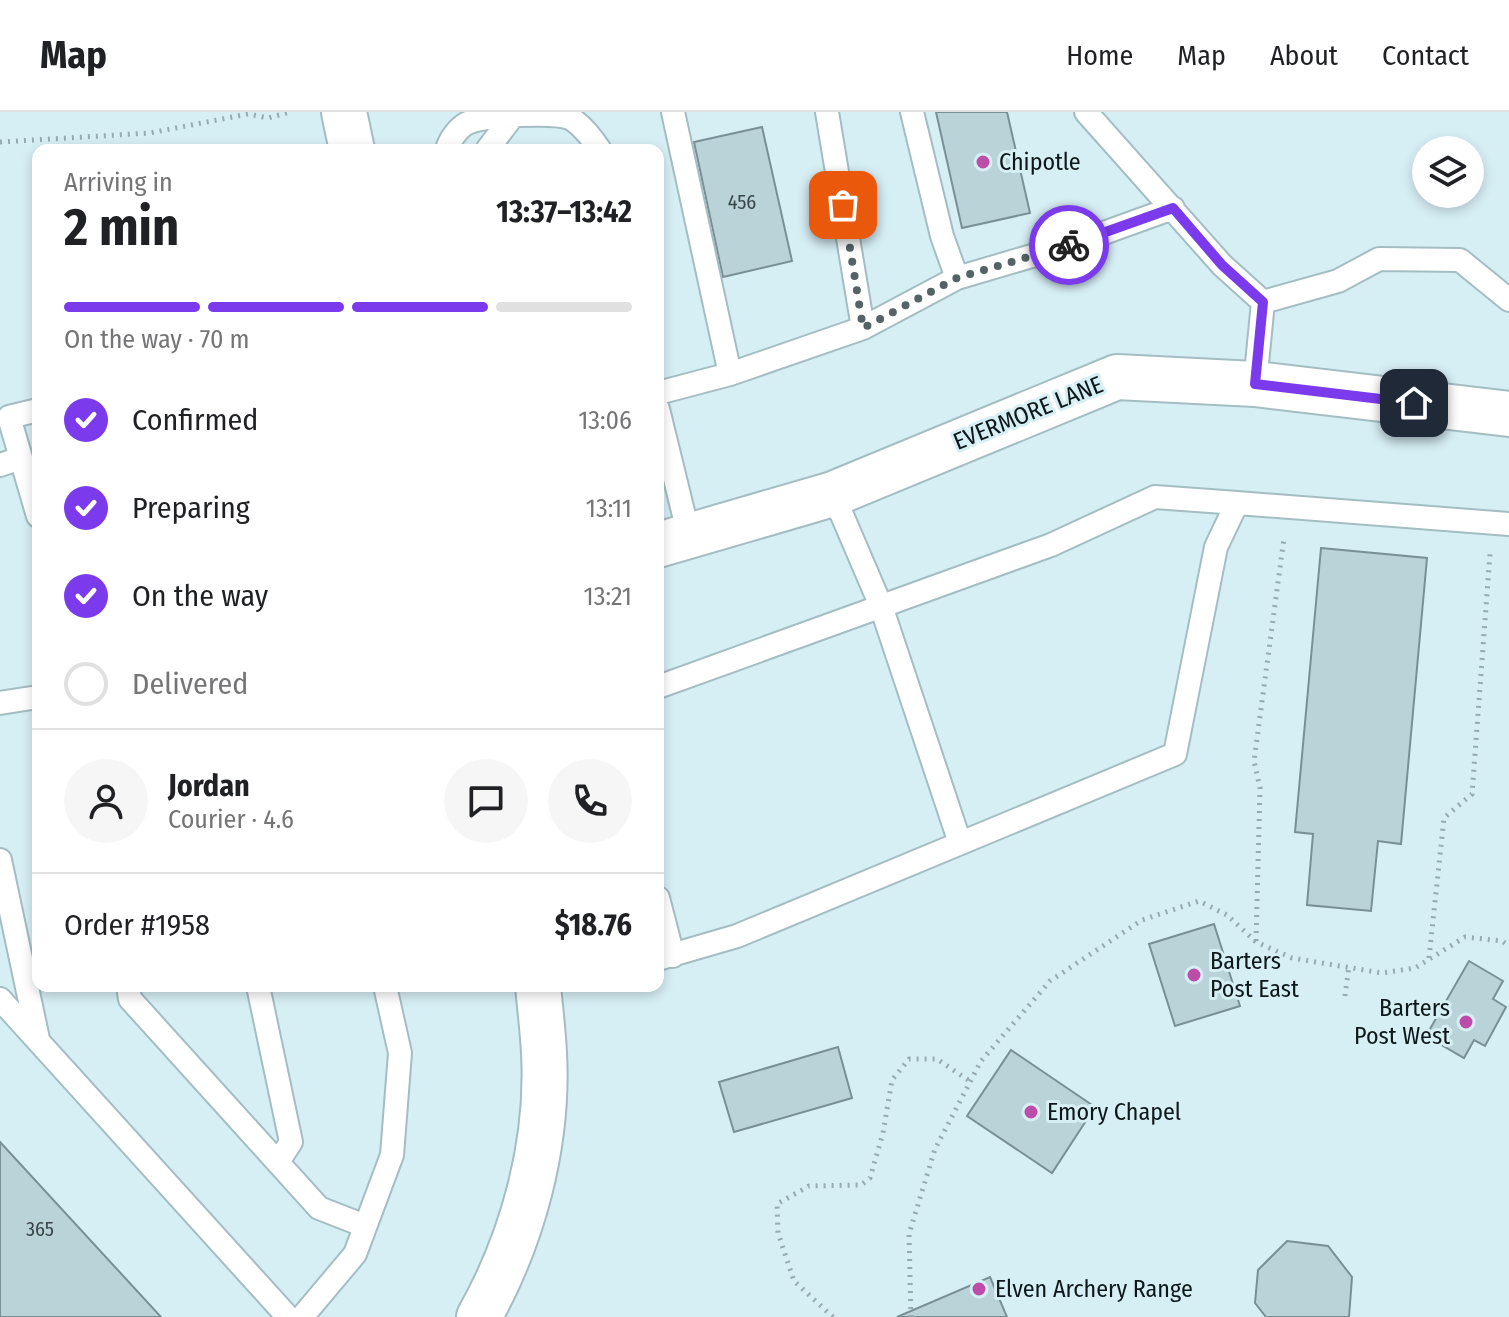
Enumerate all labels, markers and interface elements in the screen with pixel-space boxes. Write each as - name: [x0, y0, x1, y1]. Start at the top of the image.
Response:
- text: Map: [40, 32, 107, 78]
- text: Home: [1066, 39, 1133, 72]
- text: Map: [1177, 39, 1226, 72]
- text: About: [1270, 39, 1338, 72]
- text: Contact: [1382, 39, 1469, 72]
- map controls: [1412, 136, 1484, 208]
- button: layers: [1412, 136, 1484, 208]
- place label: Chipotle: [999, 148, 1081, 176]
- marker: Chipotle: [974, 153, 992, 171]
- text: Arriving in: [64, 167, 173, 198]
- pin: [809, 171, 877, 239]
- icon: bag: [821, 183, 865, 227]
- house number: 456: [728, 190, 756, 214]
- text: 13:37–13:42: [496, 194, 632, 230]
- text: 2 min: [64, 196, 179, 259]
- courier: [1029, 205, 1109, 285]
- icon: bike: [1047, 223, 1091, 267]
- text: On the way · 70 m: [64, 324, 250, 355]
- pin: [1380, 369, 1448, 437]
- street label: EVERMORE LANE: [949, 370, 1107, 456]
- icon: home: [1392, 381, 1436, 425]
- icon: check: [64, 398, 108, 442]
- text: Confirmed: [132, 402, 258, 438]
- text: 13:06: [578, 405, 632, 436]
- icon: check: [64, 486, 108, 530]
- text: Preparing: [132, 490, 250, 526]
- text: 13:11: [586, 493, 632, 524]
- icon: check: [64, 574, 108, 618]
- text: On the way: [132, 578, 268, 614]
- text: 13:21: [584, 581, 632, 612]
- text: Delivered: [132, 666, 248, 702]
- button: person: [64, 759, 148, 843]
- button: chat: [444, 759, 528, 843]
- button: phone: [548, 759, 632, 843]
- text: Jordan: [168, 768, 250, 804]
- text: Courier · 4.6: [168, 804, 294, 835]
- text: Order #1958: [64, 907, 210, 943]
- text: $18.76: [555, 907, 632, 943]
- place label: Barters Post East: [1210, 947, 1299, 1003]
- marker: Barters Post East: [1185, 966, 1203, 984]
- place label: Barters Post West: [1354, 994, 1450, 1050]
- marker: Barters Post West: [1457, 1013, 1475, 1031]
- place label: Emory Chapel: [1047, 1098, 1181, 1126]
- marker: Emory Chapel: [1022, 1103, 1040, 1121]
- house number: 365: [26, 1217, 54, 1241]
- place label: Elven Archery Range: [995, 1275, 1193, 1303]
- marker: Elven Archery Range: [970, 1280, 988, 1298]

